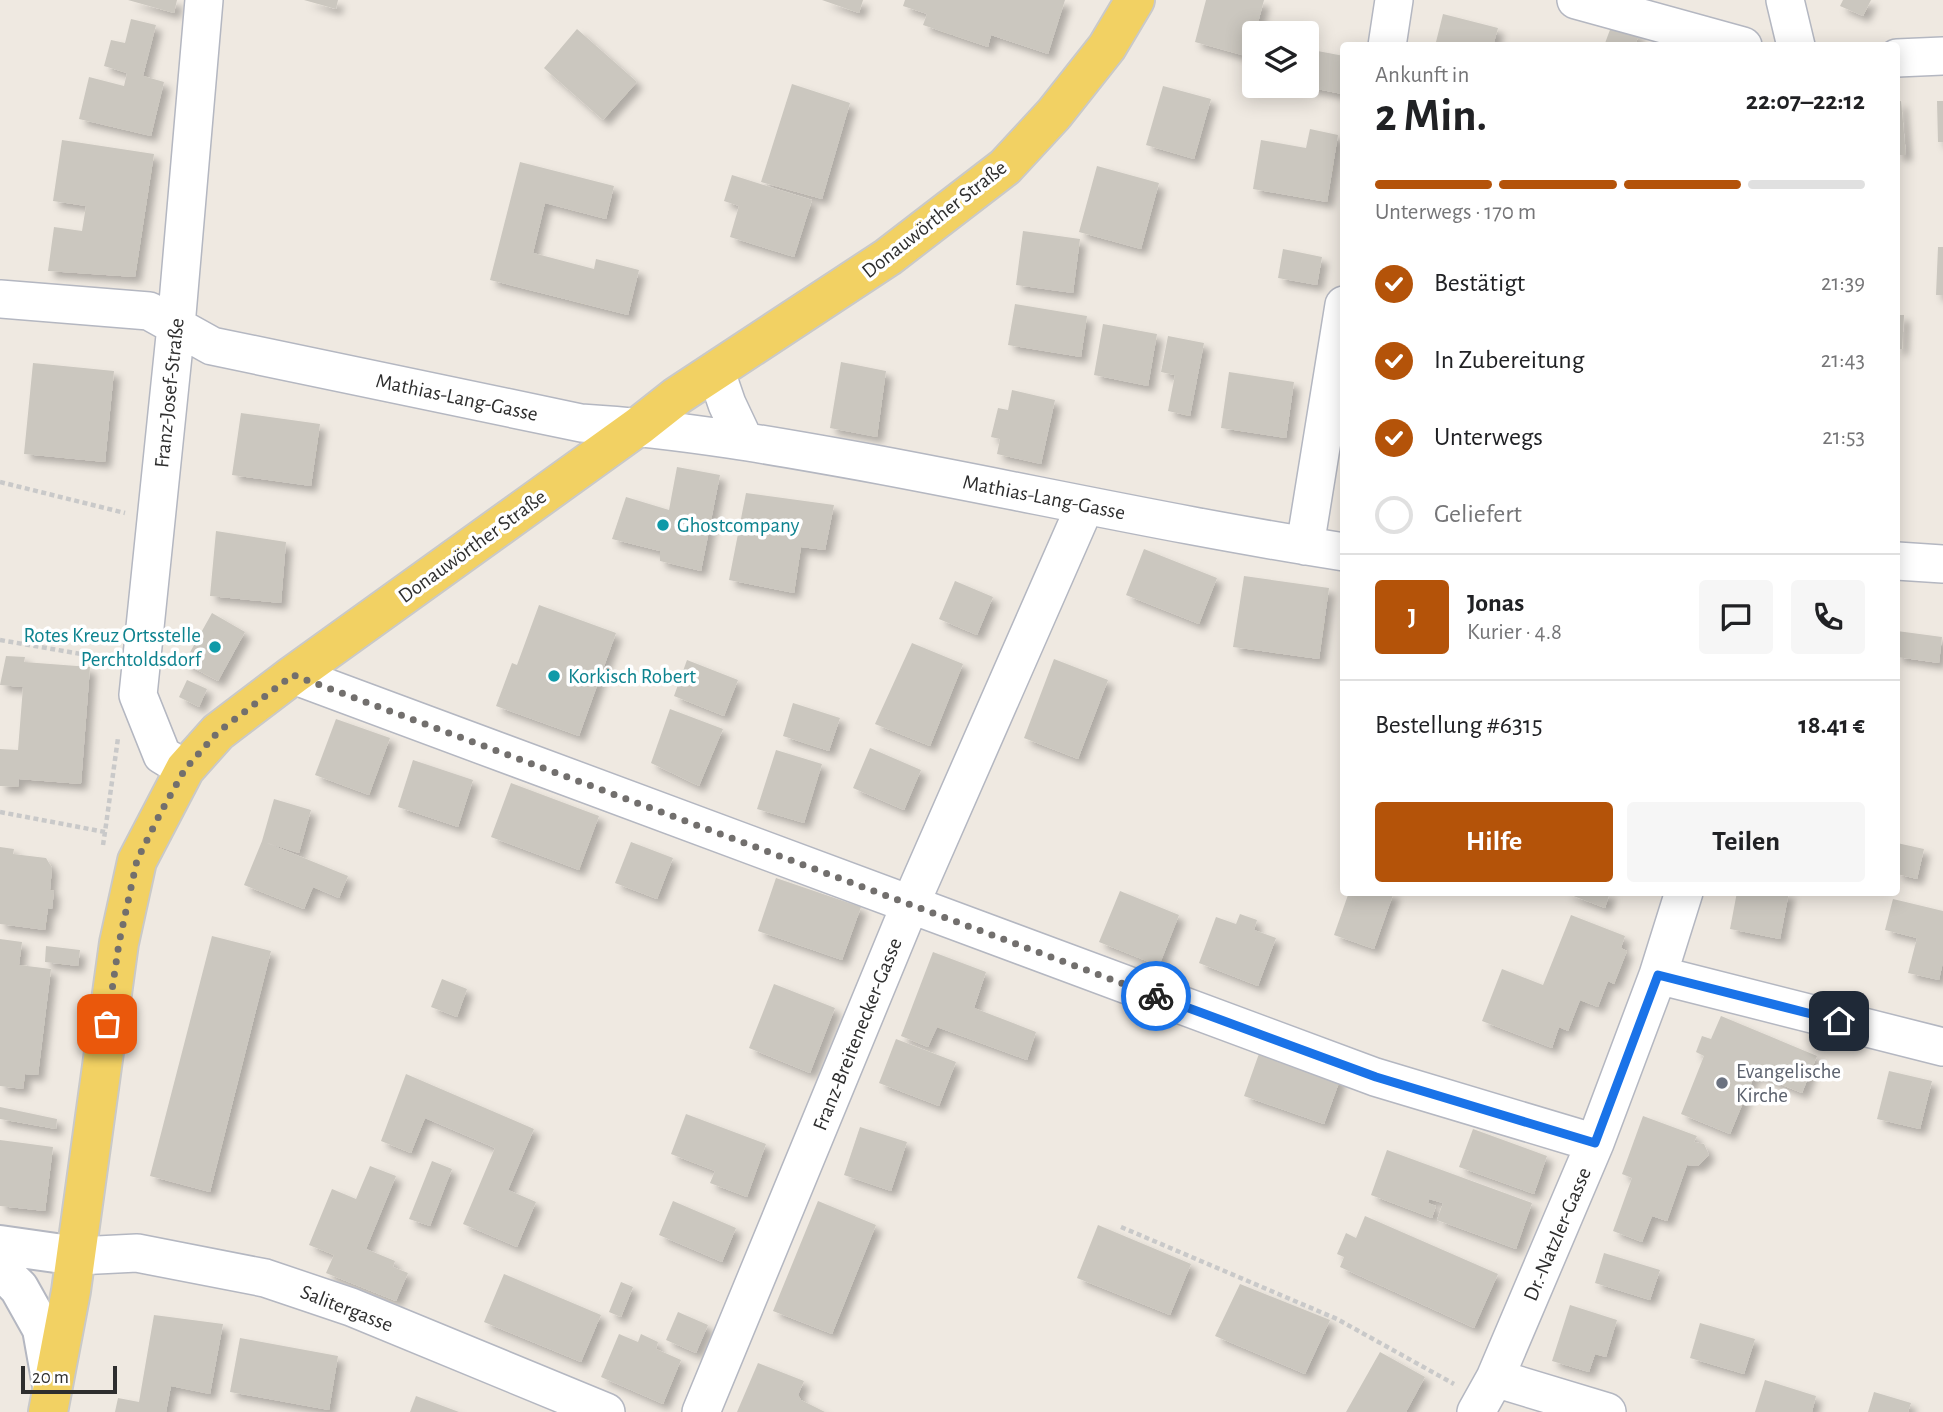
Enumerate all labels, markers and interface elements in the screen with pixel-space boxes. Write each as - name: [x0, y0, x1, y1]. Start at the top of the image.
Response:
- map controls: [1242, 21, 1319, 98]
- button: layers: [1242, 21, 1319, 98]
- text: Ankunft in: [1375, 64, 1469, 87]
- text: 22:07–22:12: [1746, 88, 1865, 114]
- text: 2 Min.: [1375, 93, 1487, 139]
- street label: Donauwörther Straße: [858, 157, 1011, 282]
- text: Unterwegs · 170 m: [1375, 201, 1536, 224]
- icon: check: [1375, 265, 1413, 303]
- text: Bestätigt: [1434, 270, 1525, 296]
- text: 21:39: [1821, 272, 1865, 295]
- street label: Franz-Josef-Straße: [151, 317, 188, 469]
- icon: check: [1375, 342, 1413, 380]
- text: In Zubereitung: [1434, 347, 1584, 373]
- text: 21:43: [1821, 349, 1865, 372]
- street label: Mathias-Lang-Gasse: [374, 370, 540, 425]
- icon: check: [1375, 419, 1413, 457]
- text: Unterwegs: [1434, 424, 1543, 450]
- text: 21:53: [1822, 426, 1865, 449]
- street label: Mathias-Lang-Gasse: [961, 471, 1127, 524]
- street label: Donauwörther Straße: [394, 486, 550, 607]
- text: Geliefert: [1434, 501, 1522, 527]
- place label: Ghostcompany: [677, 515, 799, 536]
- marker: Ghostcompany: [655, 517, 671, 533]
- button: chat: [1699, 580, 1773, 654]
- button: phone: [1791, 580, 1865, 654]
- text: Jonas: [1467, 590, 1524, 616]
- text: J: [1408, 604, 1416, 630]
- text: Kurier · 4.8: [1467, 621, 1562, 644]
- place label: Rotes Kreuz Ortsstelle Perchtoldsdorf: [23, 625, 203, 670]
- marker: Rotes Kreuz Ortsstelle Perchtoldsdorf: [207, 639, 223, 655]
- place label: Korkisch Robert: [568, 666, 696, 687]
- marker: Korkisch Robert: [546, 668, 562, 684]
- text: Bestellung #6315: [1375, 712, 1543, 738]
- text: 18.41 €: [1798, 712, 1865, 738]
- button: Hilfe: [1375, 802, 1613, 882]
- button: Teilen: [1627, 802, 1865, 882]
- street label: Franz-Breitenecker-Gasse: [809, 935, 906, 1134]
- courier: [1121, 961, 1191, 1031]
- icon: bike: [1137, 977, 1175, 1015]
- pin: [1809, 991, 1869, 1051]
- pin: [77, 994, 137, 1054]
- icon: home: [1820, 1002, 1858, 1040]
- icon: bag: [88, 1005, 126, 1043]
- place label: Evangelische Kirche: [1736, 1061, 1841, 1106]
- marker: Evangelische Kirche: [1714, 1075, 1730, 1091]
- street label: Dr.-Natzler-Gasse: [1520, 1164, 1595, 1304]
- street label: Salitergasse: [298, 1281, 396, 1336]
- scale bar: [21, 1363, 117, 1395]
- text: 20 m: [32, 1368, 69, 1387]

